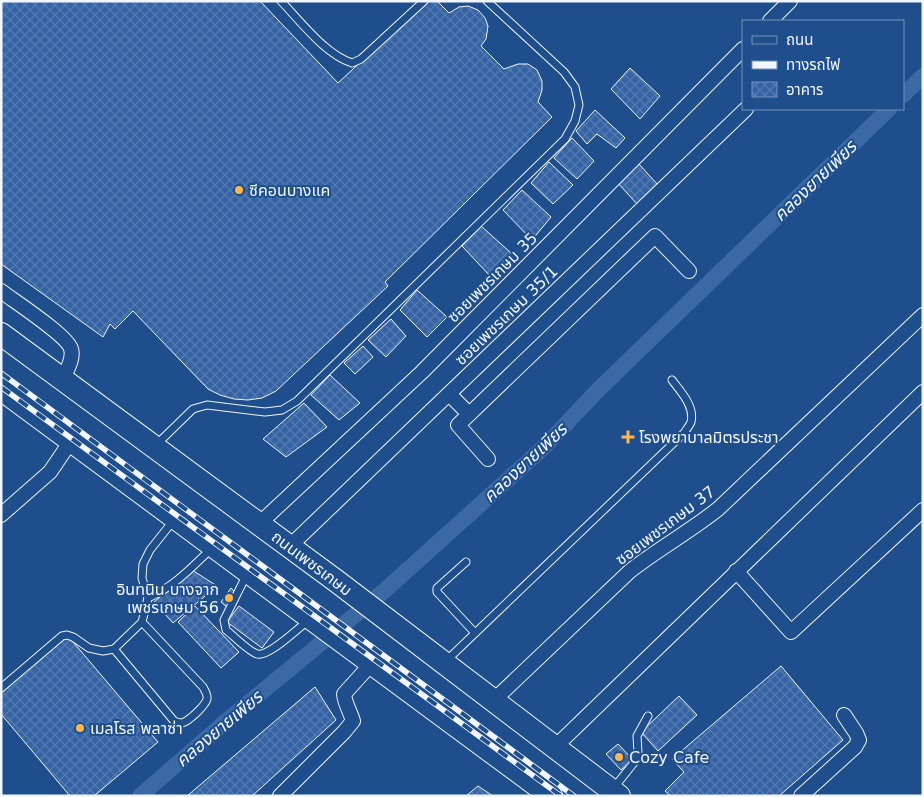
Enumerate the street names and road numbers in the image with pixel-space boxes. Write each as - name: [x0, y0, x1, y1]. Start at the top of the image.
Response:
- street label: ซอยเพชรเกษม 35: [443, 228, 541, 326]
- street label: ซอยเพชรเกษม 35/1: [451, 262, 562, 369]
- street label: ซอยเพชรเกษม 37: [612, 482, 719, 569]
- street label: ถนนเพชรเกษม: [268, 527, 356, 600]

